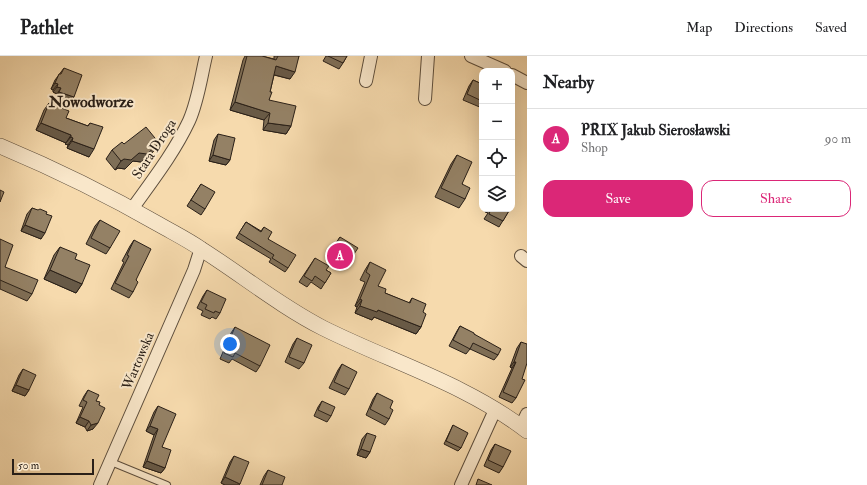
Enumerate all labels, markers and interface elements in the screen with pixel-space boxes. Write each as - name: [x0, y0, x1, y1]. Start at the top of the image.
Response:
- text: Pathlet: [20, 16, 74, 40]
- text: Map: [686, 19, 712, 36]
- text: Directions: [734, 19, 793, 36]
- text: Saved: [815, 19, 847, 36]
- map controls: [479, 68, 515, 212]
- button: +: [479, 68, 515, 104]
- text: Nearby: [543, 72, 594, 93]
- district label: Nowodworze: [48, 92, 134, 112]
- button: −: [479, 104, 515, 140]
- street label: Stara Droga: [128, 116, 180, 182]
- text: PRIX Jakub Sierosławski: [581, 121, 730, 140]
- text: A: [552, 131, 560, 147]
- text: 90 m: [825, 131, 851, 147]
- button: locate: [479, 140, 515, 176]
- text: Shop: [581, 140, 608, 156]
- button: layers: [479, 176, 515, 212]
- button: Save: [543, 180, 693, 217]
- button: Share: [701, 180, 851, 217]
- pin: A: [327, 241, 353, 271]
- street label: Wartowska: [118, 329, 158, 393]
- your location: [220, 334, 240, 354]
- scale bar: [12, 457, 94, 476]
- text: 50 m: [18, 459, 39, 472]

